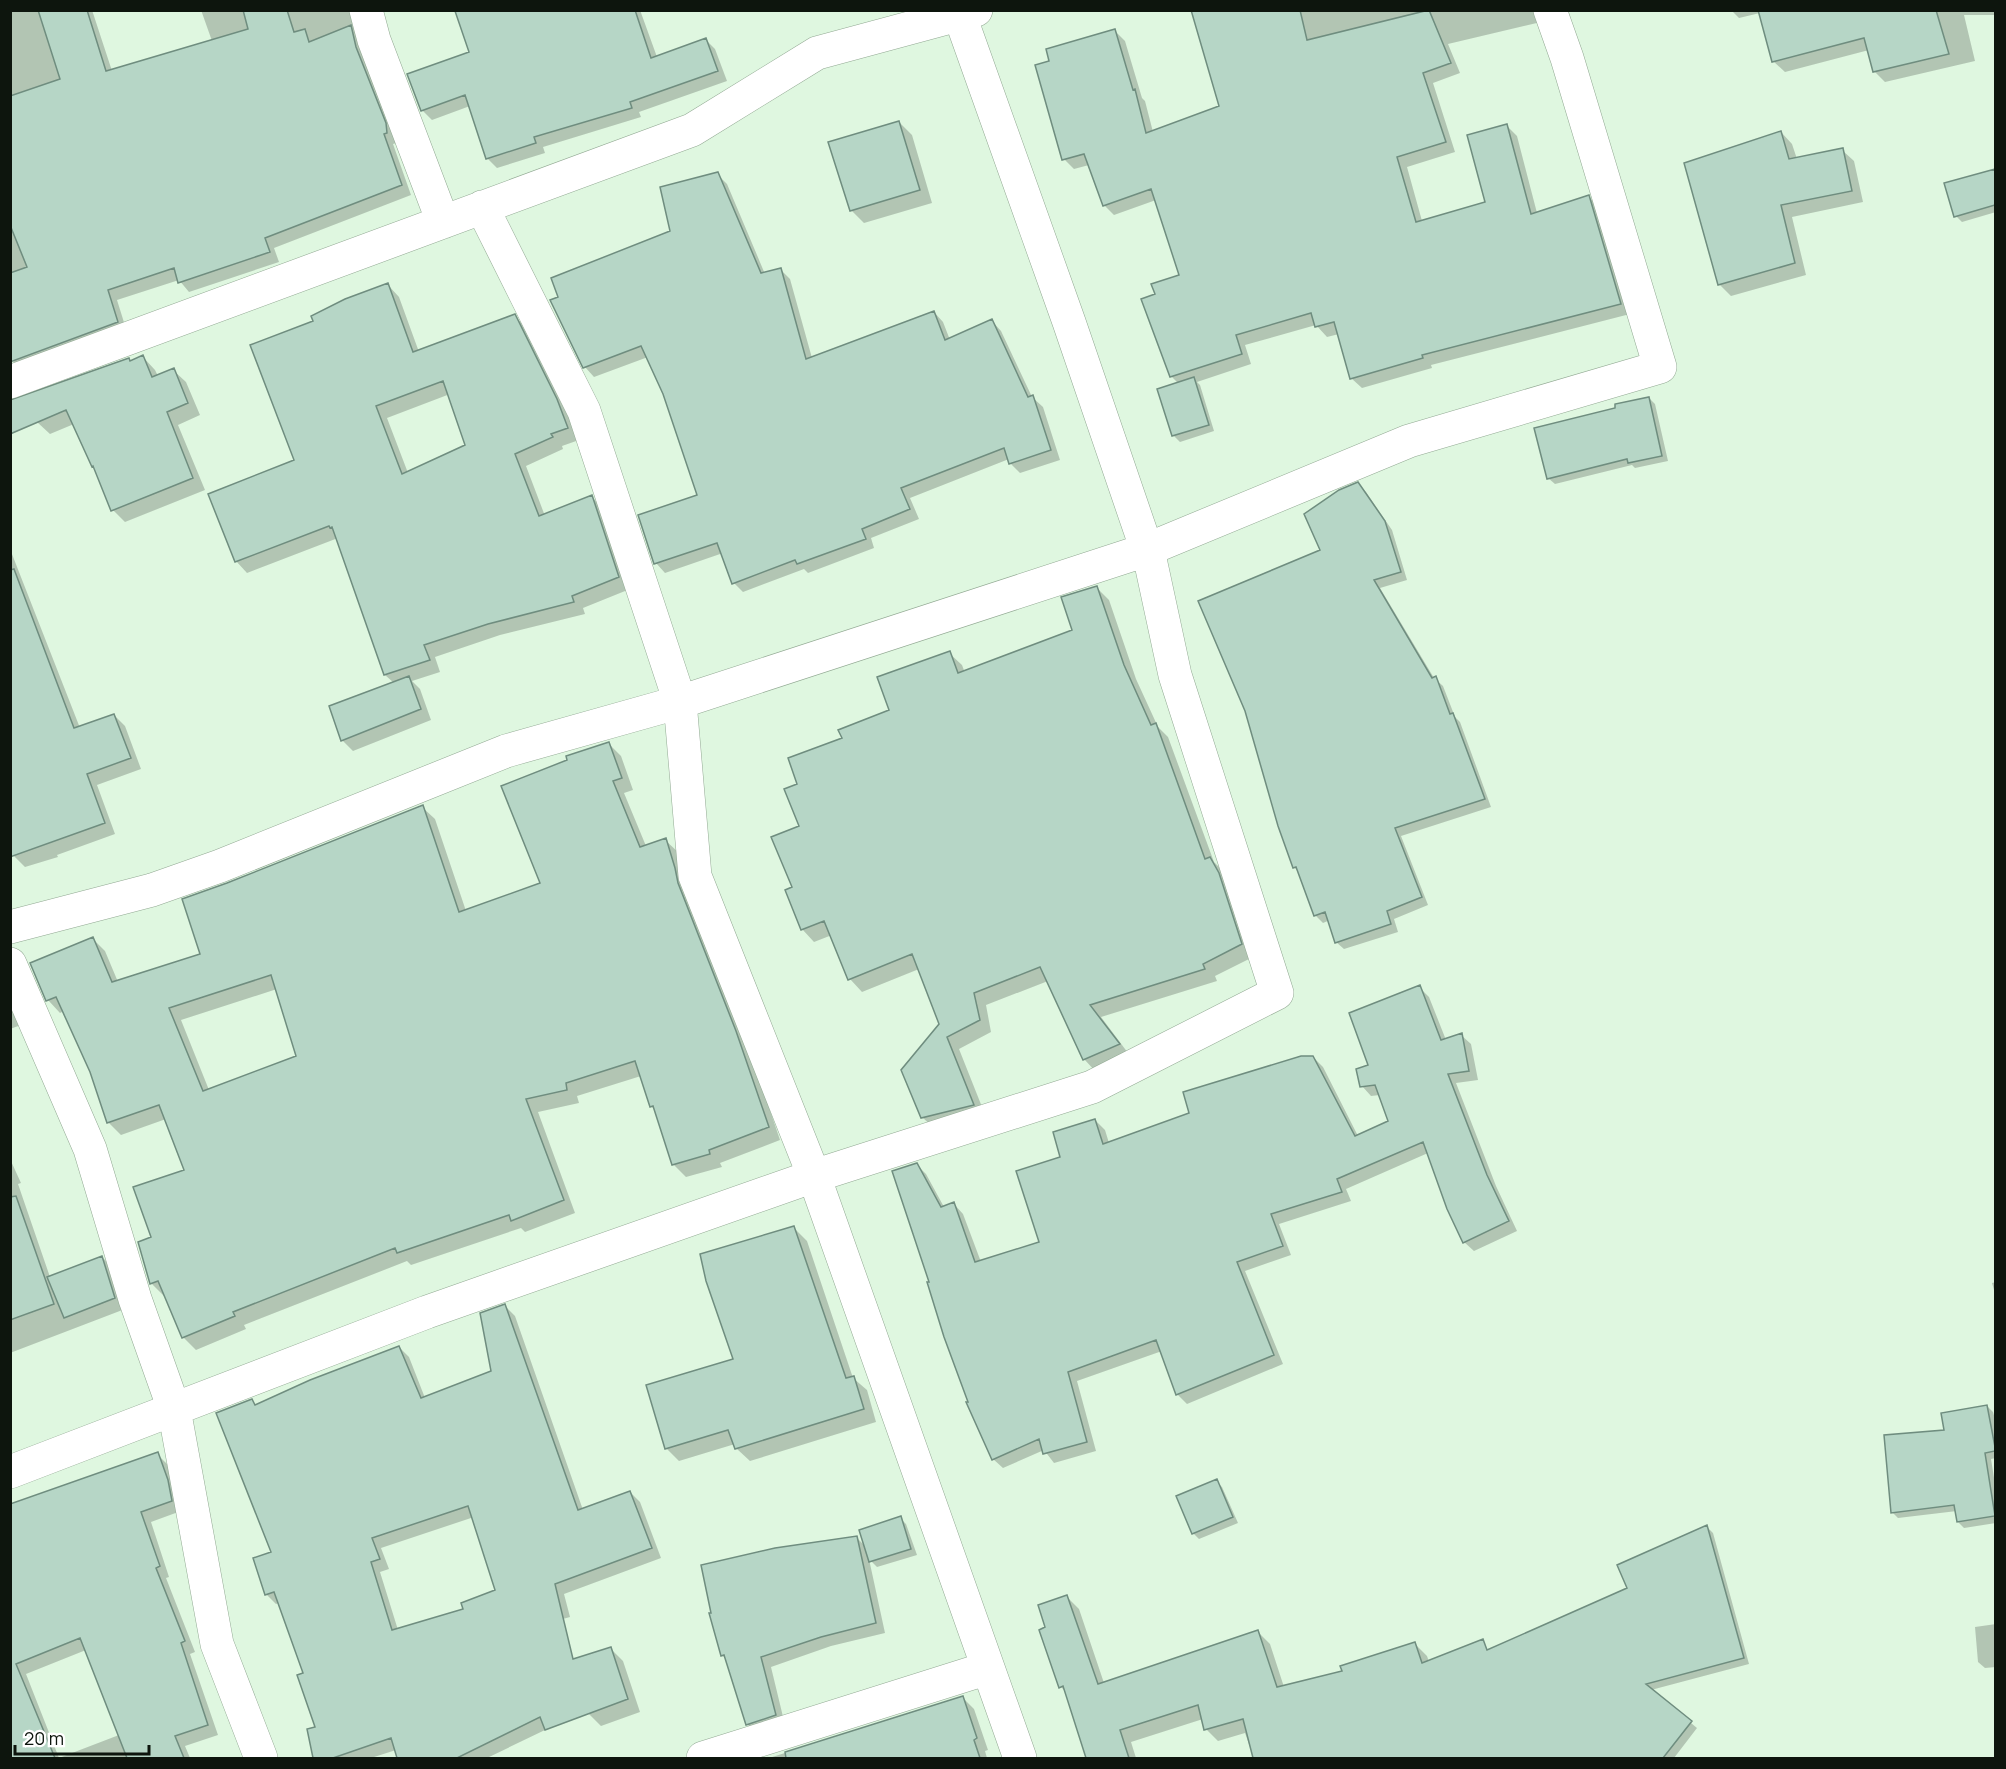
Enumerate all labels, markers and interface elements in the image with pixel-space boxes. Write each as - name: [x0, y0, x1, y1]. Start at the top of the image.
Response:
- scale bar: [15, 1718, 148, 1756]
- text: 20 m: [24, 1726, 64, 1750]

